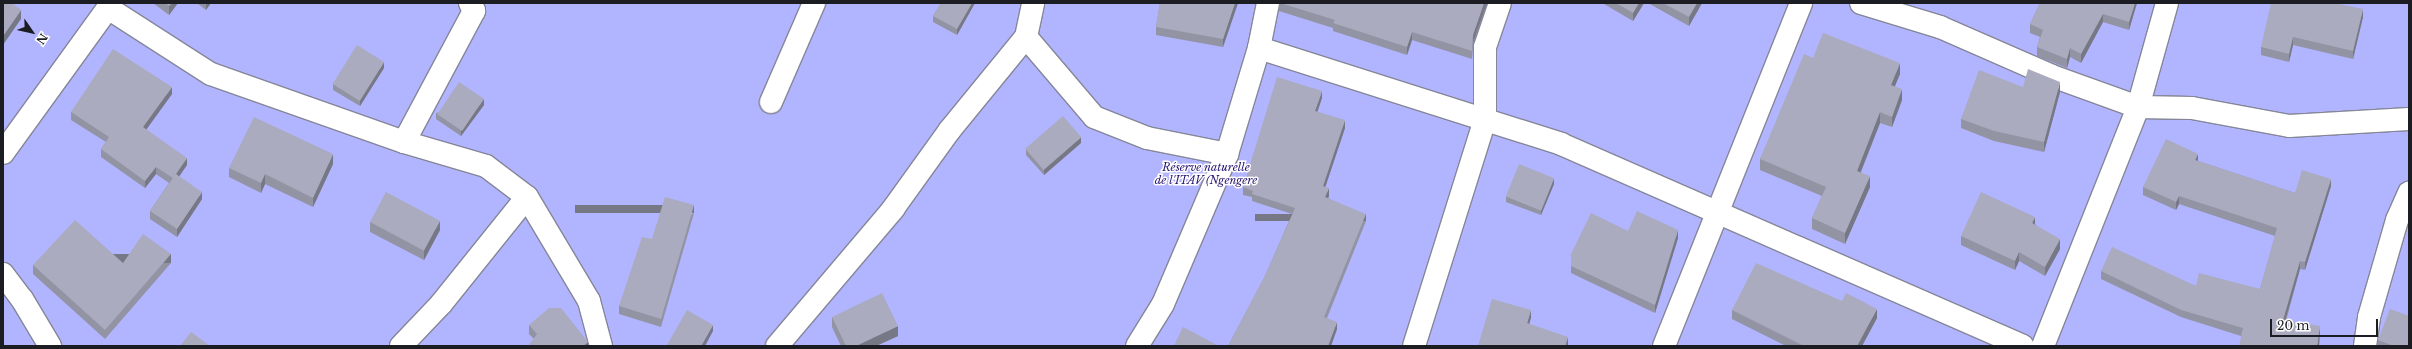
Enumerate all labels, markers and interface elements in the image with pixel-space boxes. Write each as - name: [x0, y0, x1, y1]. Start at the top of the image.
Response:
- north arrow: [12, 12, 52, 52]
- text: N: [33, 31, 51, 47]
- park label: Réserve naturelle de l'ITAV (Ngengere: [1154, 161, 1258, 187]
- scale bar: [2272, 311, 2380, 337]
- text: 20 m: [2277, 318, 2309, 333]

